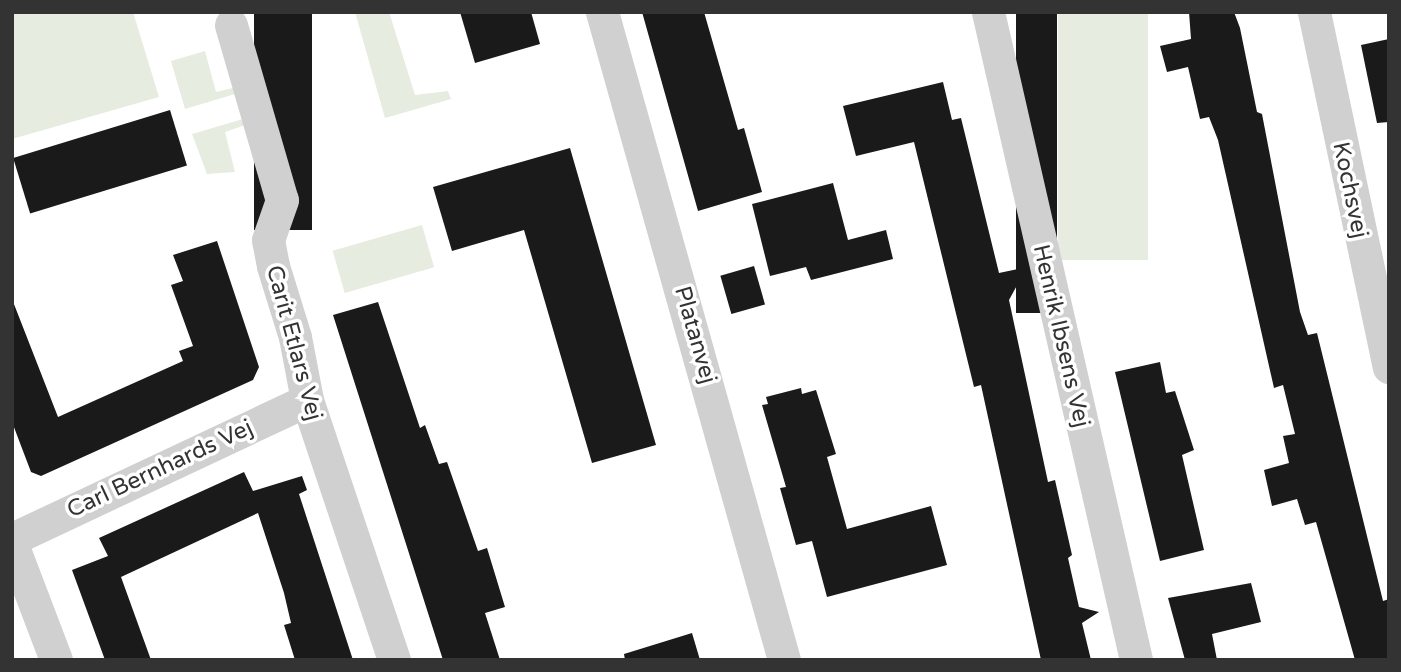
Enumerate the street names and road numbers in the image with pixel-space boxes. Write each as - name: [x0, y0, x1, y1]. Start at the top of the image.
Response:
- street label: Kochsvej: [1326, 139, 1374, 241]
- street label: Henrik Ibsens Vej: [1027, 242, 1095, 430]
- street label: Carit Etlars Vej: [260, 262, 328, 424]
- street label: Platanvej: [668, 283, 722, 387]
- street label: Carl Bernhards Vej: [63, 414, 257, 524]

